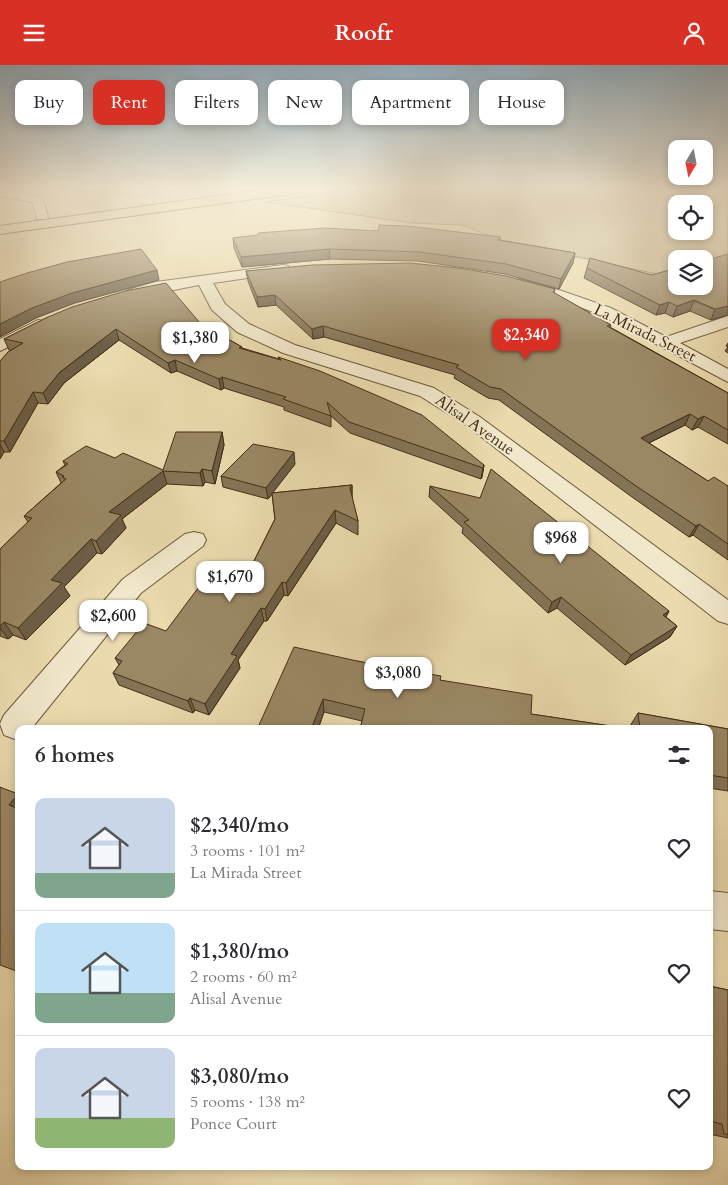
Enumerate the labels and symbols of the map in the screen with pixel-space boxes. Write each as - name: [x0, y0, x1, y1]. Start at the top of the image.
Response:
- north arrow: [668, 140, 712, 185]
- street label: La Mirada Street: [590, 299, 700, 367]
- pin: $2,340: [485, 319, 567, 361]
- pin: $1,380: [154, 321, 236, 364]
- street label: Alisal Avenue: [431, 389, 519, 461]
- pin: $968: [531, 521, 591, 564]
- pin: $1,670: [189, 561, 271, 603]
- pin: $2,600: [72, 599, 154, 642]
- pin: $3,080: [357, 657, 439, 699]

